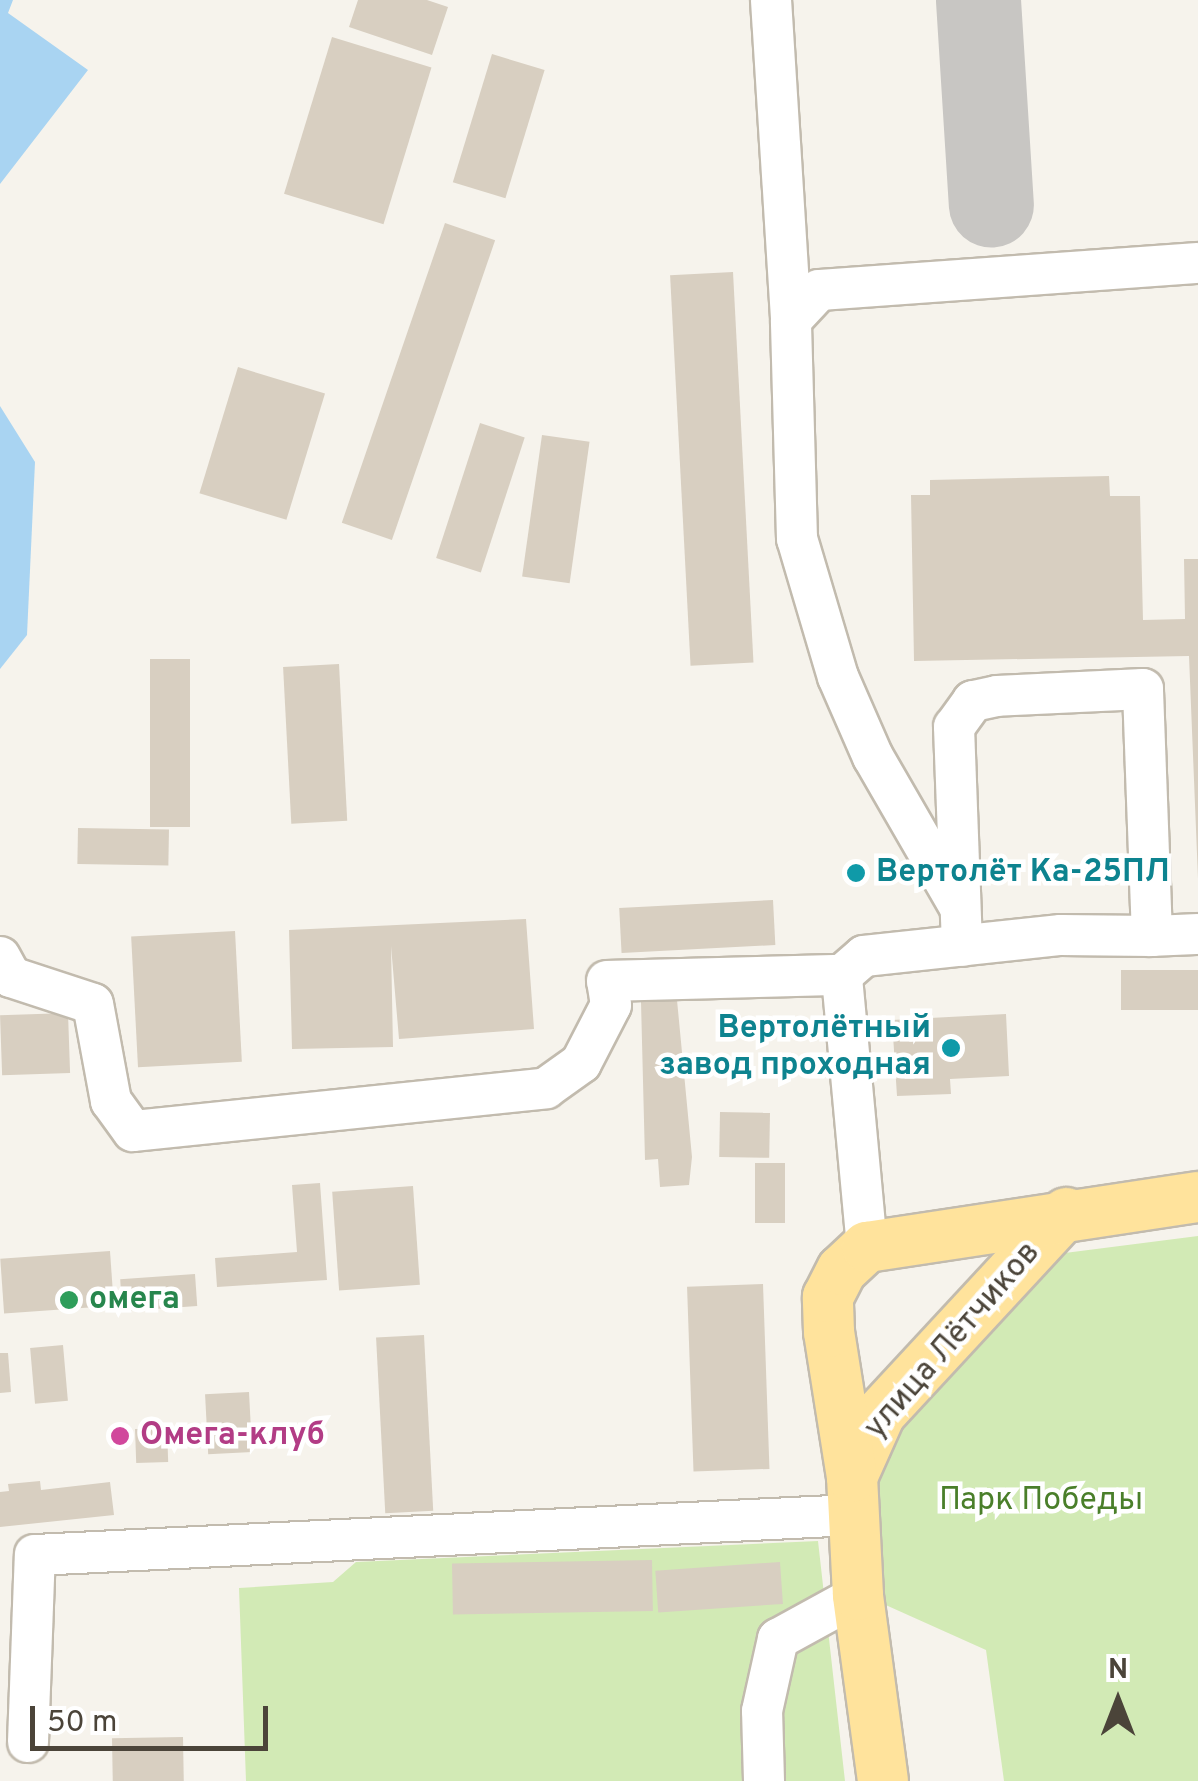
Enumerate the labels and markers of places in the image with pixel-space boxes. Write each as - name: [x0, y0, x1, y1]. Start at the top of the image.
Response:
- place label: Вертолёт Ка-25ПЛ: [876, 854, 1170, 892]
- marker: Вертолёт Ка-25ПЛ: [845, 862, 867, 884]
- place label: Вертолётный завод проходная: [659, 1011, 931, 1086]
- marker: Вертолётный завод проходная: [940, 1037, 962, 1059]
- place label: омега: [89, 1281, 180, 1319]
- marker: омега: [58, 1289, 80, 1311]
- place label: Омега-клуб: [140, 1417, 325, 1455]
- marker: Омега-клуб: [109, 1425, 131, 1447]

